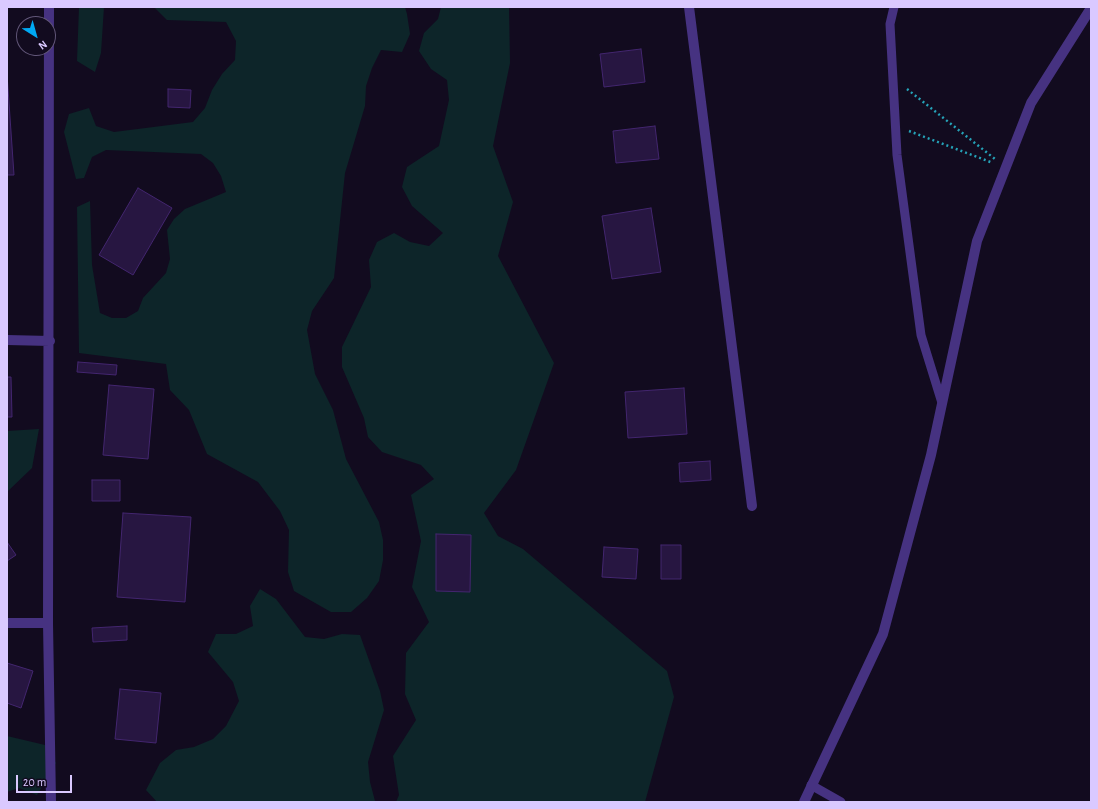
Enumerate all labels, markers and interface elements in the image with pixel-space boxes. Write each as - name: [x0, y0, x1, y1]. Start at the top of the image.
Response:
- north arrow: [16, 16, 56, 56]
- text: N: [37, 38, 49, 52]
- scale bar: [18, 767, 74, 793]
- text: 20 m: [23, 776, 46, 788]

